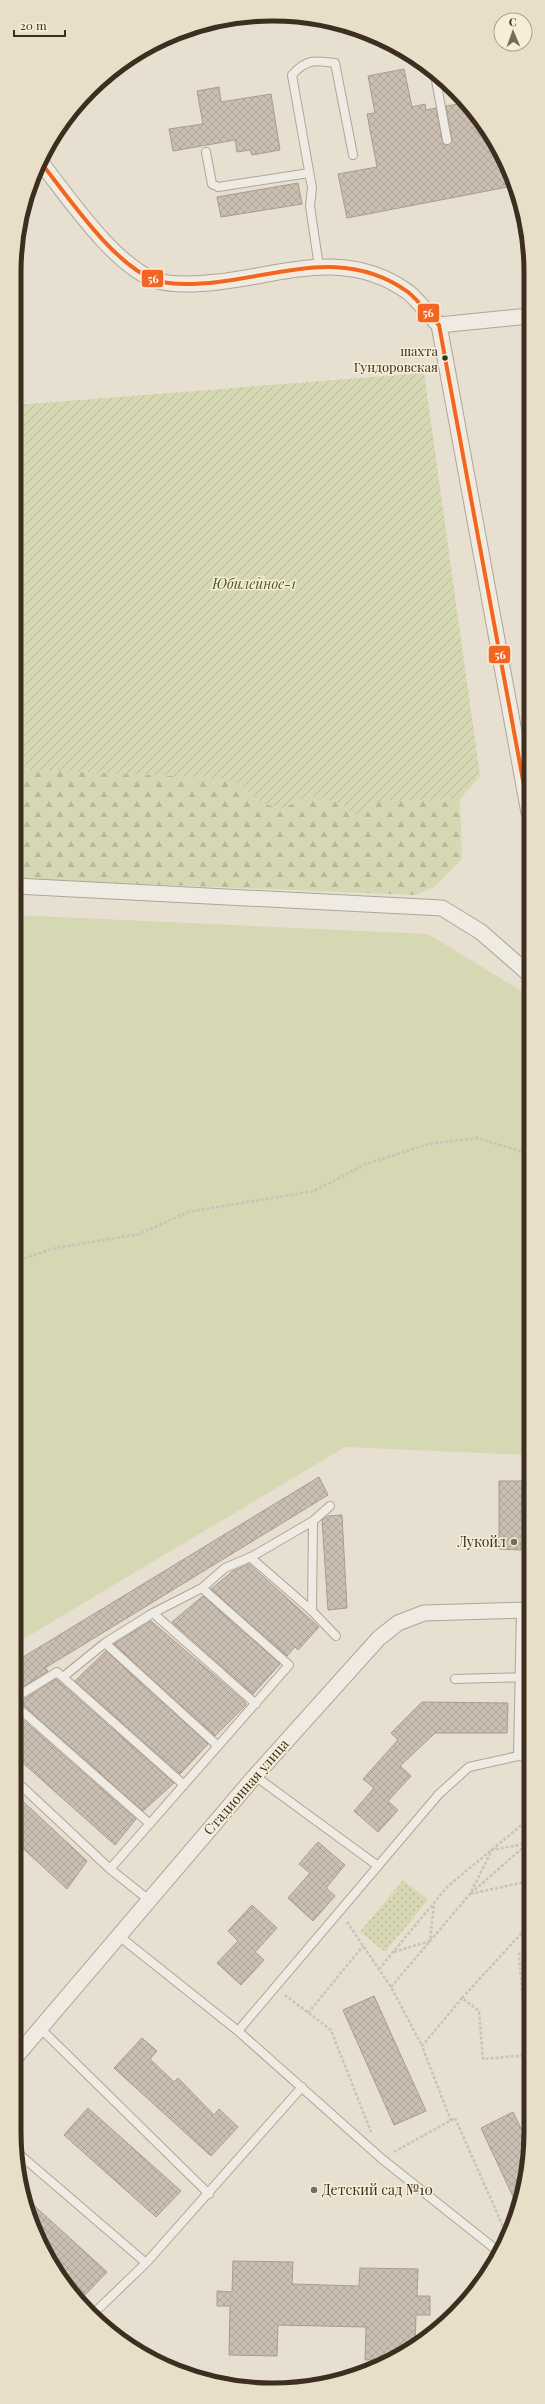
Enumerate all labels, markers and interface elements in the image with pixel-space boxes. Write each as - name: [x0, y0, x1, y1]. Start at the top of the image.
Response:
- scale bar: [14, 12, 65, 38]
- north arrow: [493, 12, 533, 52]
- text: С: [508, 14, 517, 29]
- text: 20 m: [20, 17, 47, 33]
- line badge: 56: [141, 269, 164, 288]
- text: 56: [147, 271, 159, 286]
- line badge: 56: [417, 303, 440, 323]
- text: 56: [422, 305, 434, 320]
- place label: шахта Гундоровская: [354, 342, 439, 375]
- marker: шахта Гундоровская: [440, 353, 450, 363]
- park label: Юбилейное-1: [211, 574, 296, 593]
- line badge: 56: [488, 645, 511, 664]
- text: 56: [494, 647, 506, 662]
- place label: Лукойл: [456, 1532, 506, 1551]
- marker: Лукойл: [509, 1537, 519, 1547]
- street label: Стадионная улица: [199, 1735, 293, 1839]
- place label: Детский сад №10: [322, 2180, 433, 2199]
- marker: Детский сад №10: [309, 2185, 319, 2195]

